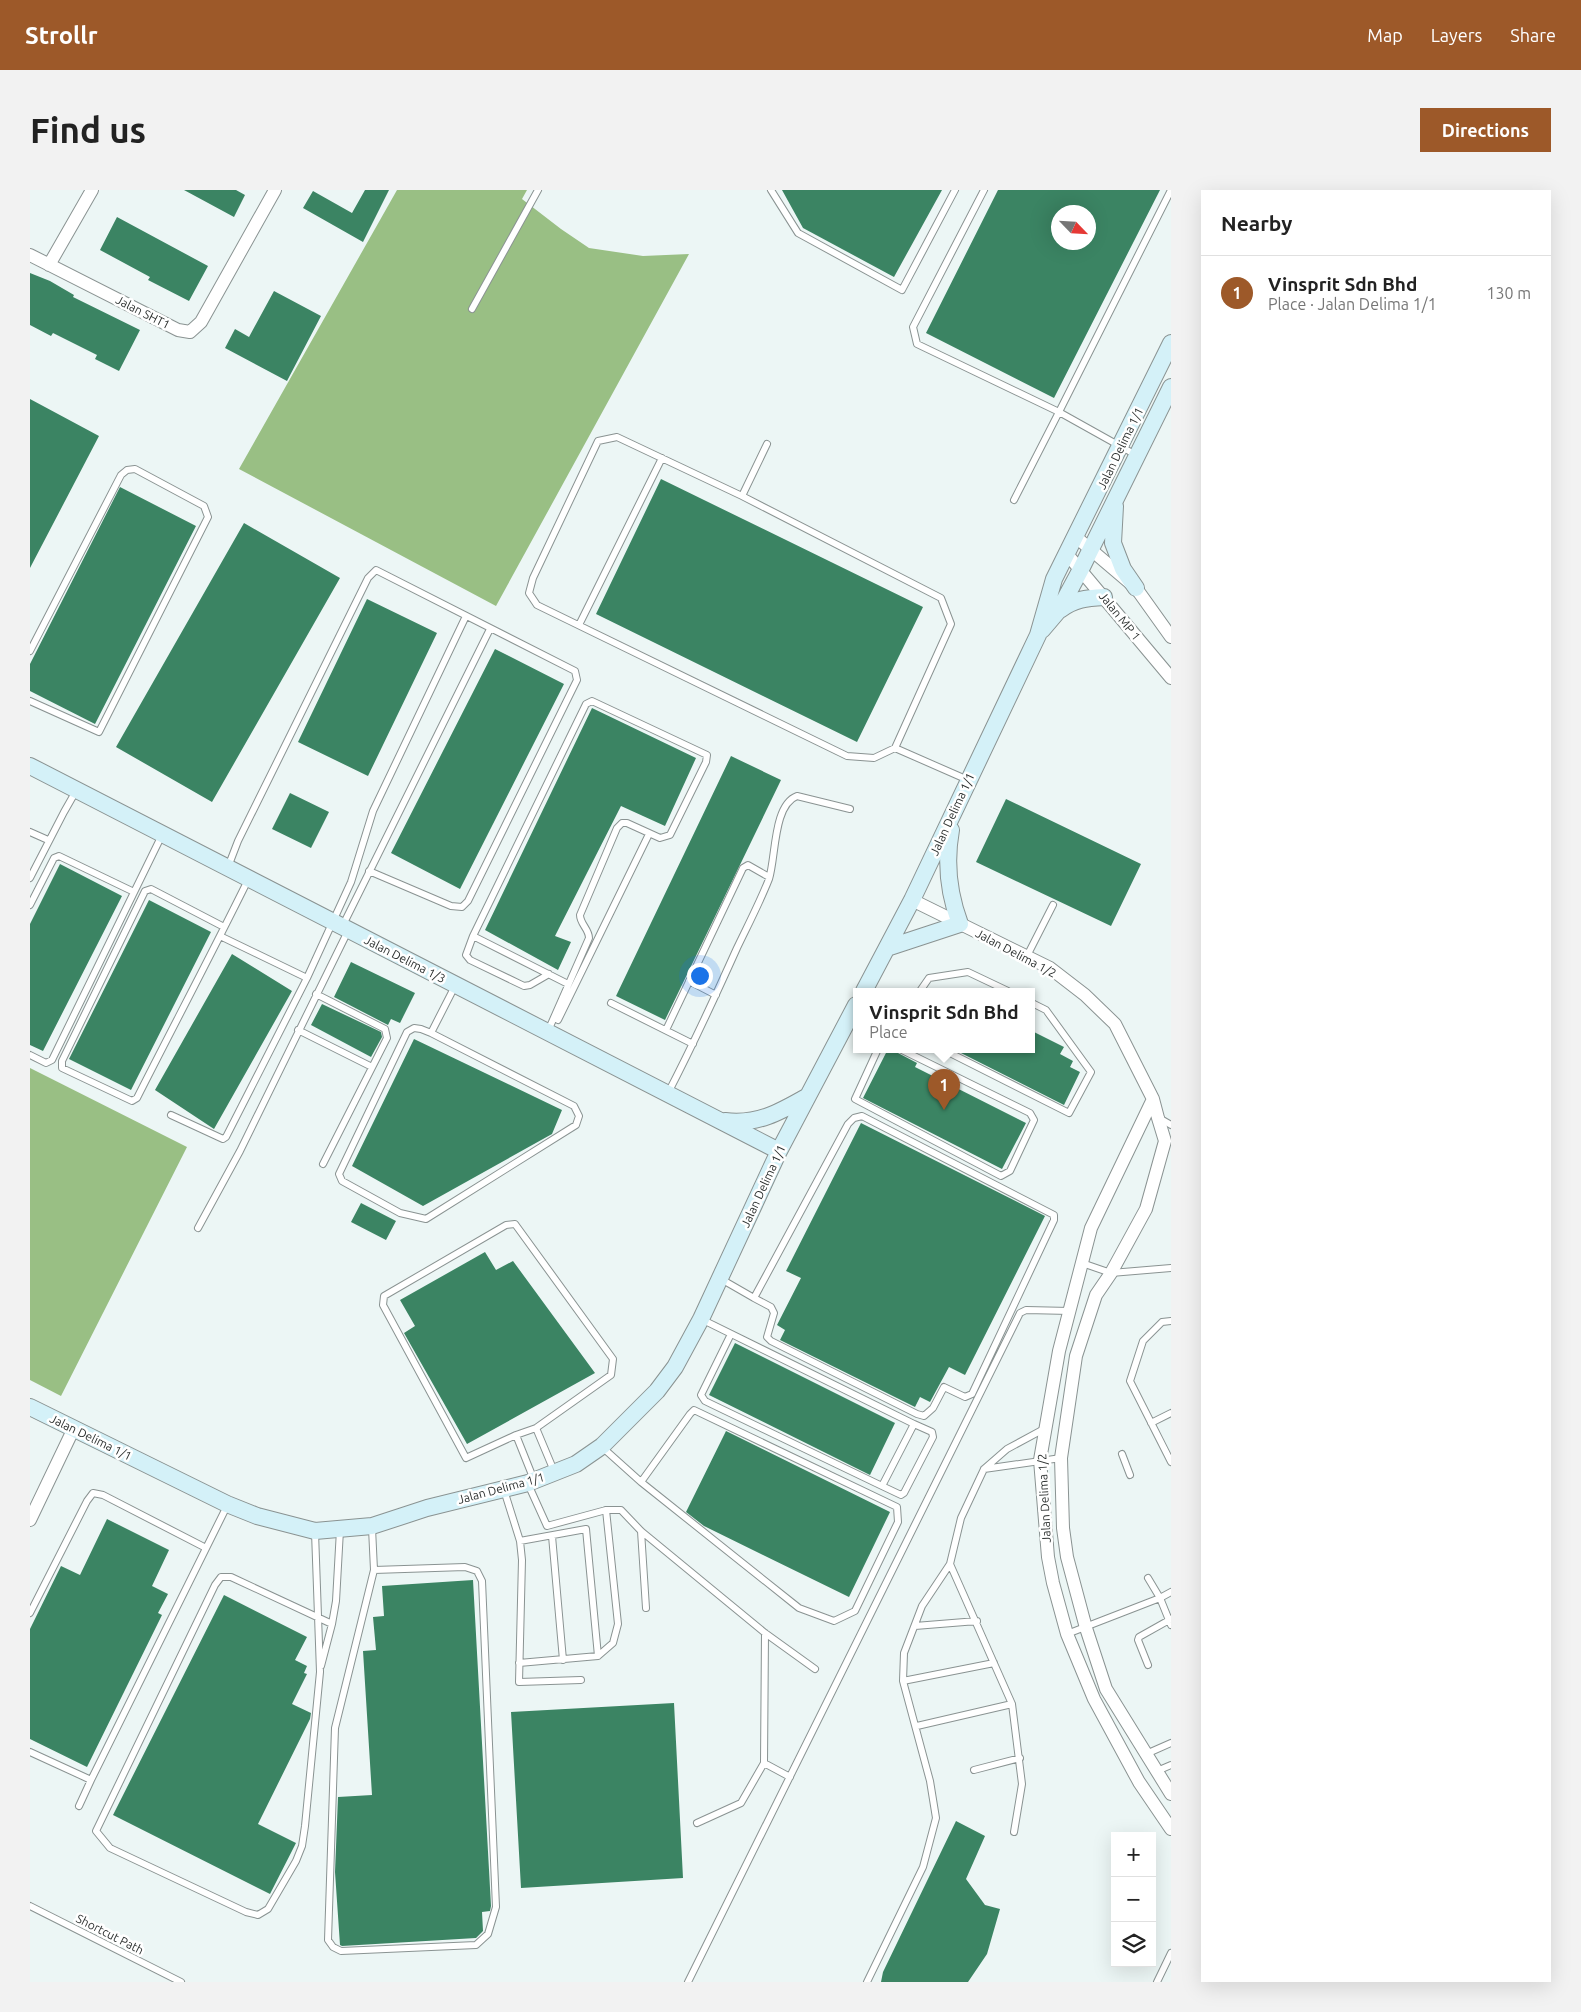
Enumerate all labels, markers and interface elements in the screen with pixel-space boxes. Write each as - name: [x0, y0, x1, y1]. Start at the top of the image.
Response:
- text: Strollr: [25, 22, 98, 49]
- text: Map: [1367, 25, 1403, 45]
- text: Layers: [1431, 25, 1482, 45]
- text: Share: [1510, 25, 1556, 45]
- button: Directions: [1420, 108, 1551, 152]
- text: Find us: [30, 110, 146, 150]
- north arrow: [1051, 205, 1096, 250]
- text: Nearby: [1221, 211, 1292, 235]
- text: Vinsprit Sdn Bhd: [1268, 273, 1417, 295]
- text: 1: [1232, 284, 1242, 302]
- text: 130 m: [1486, 284, 1531, 302]
- street label: Jalan SHT1: [114, 293, 172, 331]
- text: Place · Jalan Delima 1/1: [1268, 295, 1437, 313]
- street label: Jalan Delima 1/1: [1095, 405, 1145, 491]
- street label: Jalan MP 1: [1097, 589, 1143, 643]
- street label: Jalan Delima 1/1: [927, 771, 977, 857]
- street label: Jalan Delima 1/2: [973, 926, 1059, 980]
- street label: Jalan Delima 1/3: [362, 933, 448, 985]
- your location: [687, 963, 713, 989]
- popup: [853, 988, 1035, 1053]
- text: Vinsprit Sdn Bhd: [869, 1001, 1019, 1023]
- text: Place: [869, 1023, 908, 1041]
- pin: 1: [928, 1069, 960, 1110]
- street label: Jalan Delima 1/1: [738, 1143, 788, 1229]
- street label: Jalan Delima 1/1: [48, 1412, 134, 1462]
- street label: Jalan Delima 1/2: [1035, 1453, 1053, 1543]
- street label: Jalan Delima 1/1: [456, 1470, 546, 1506]
- map controls: [1111, 1832, 1156, 1967]
- button: +: [1111, 1832, 1156, 1877]
- button: −: [1111, 1877, 1156, 1922]
- street label: Shortcut Path: [74, 1911, 146, 1957]
- button: layers: [1111, 1922, 1156, 1967]

